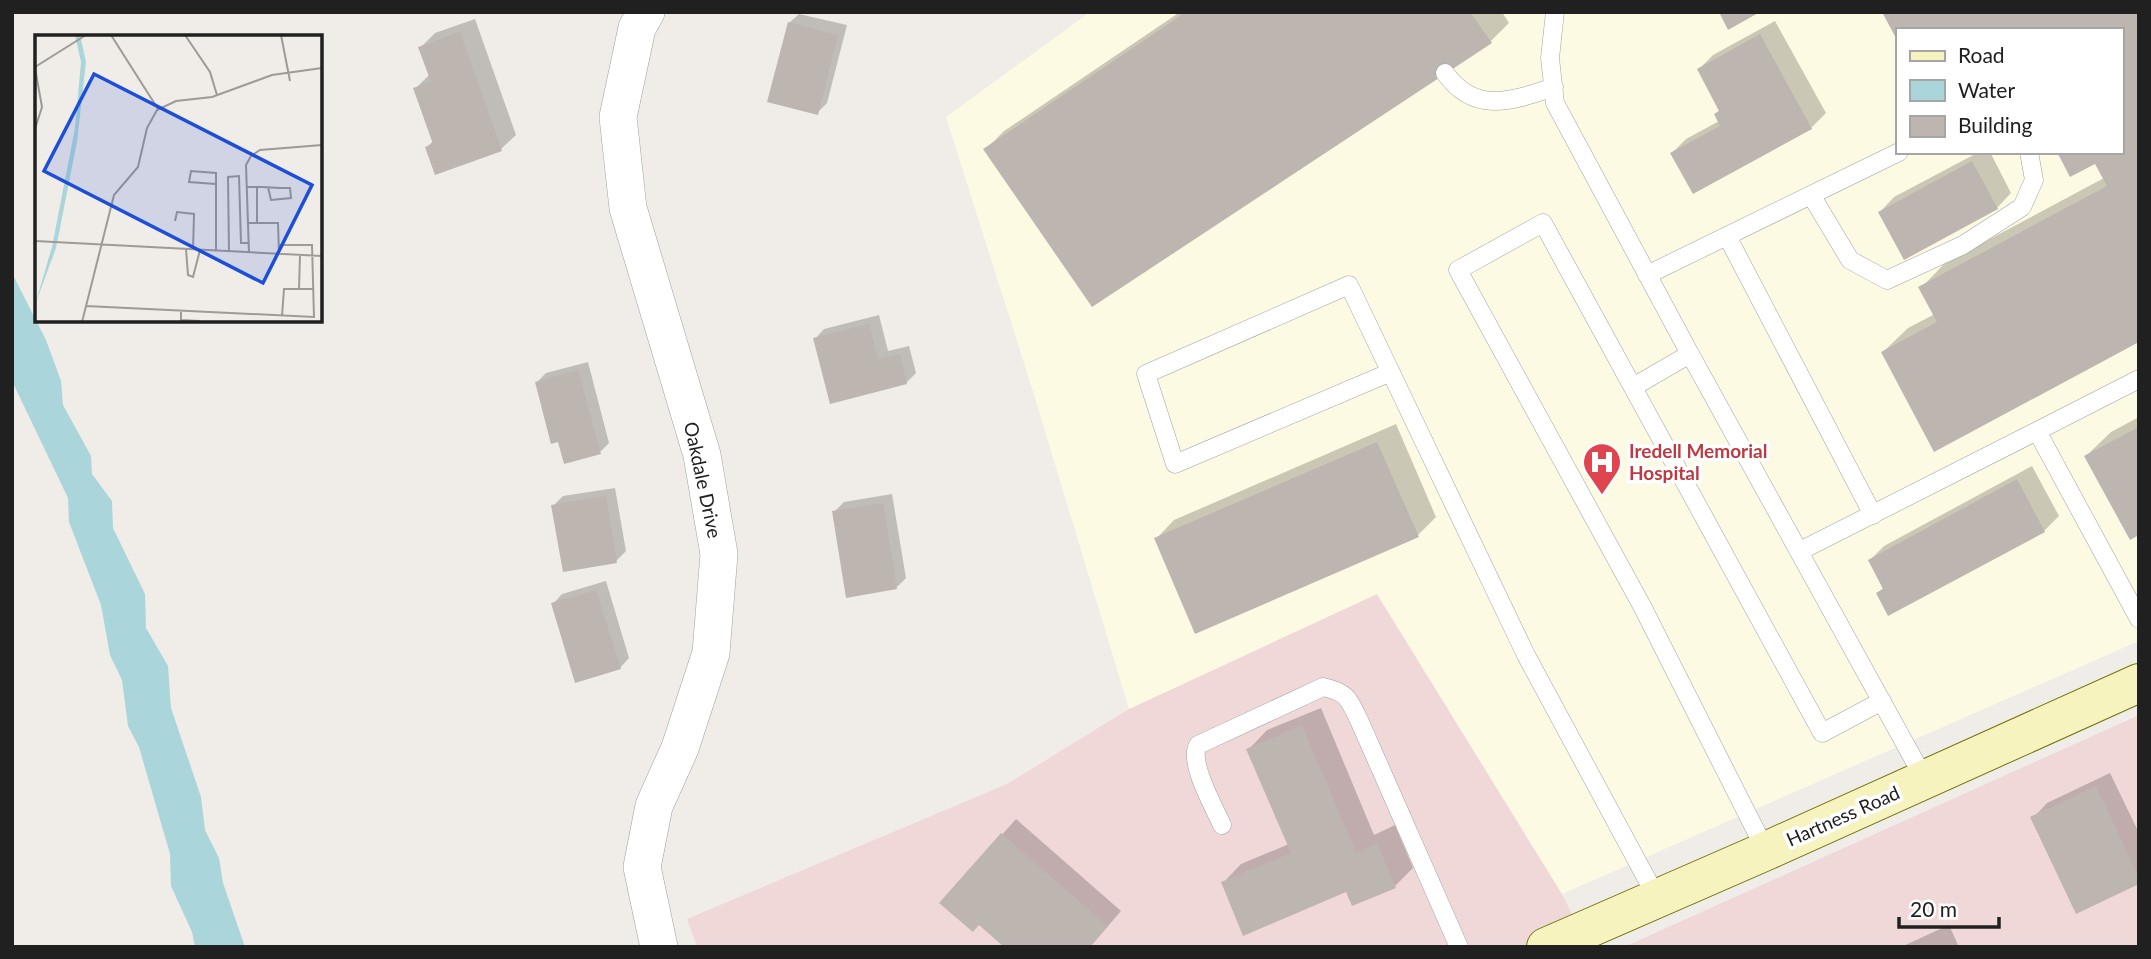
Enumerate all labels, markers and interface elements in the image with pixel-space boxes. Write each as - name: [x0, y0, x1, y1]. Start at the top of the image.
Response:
- legend: [1896, 28, 2123, 154]
- inset map: [35, 35, 322, 322]
- text: Road: [1958, 42, 2005, 67]
- text: Water: [1958, 77, 2015, 102]
- text: Building: [1958, 112, 2033, 137]
- street label: Oakdale Drive: [680, 420, 727, 540]
- place label: Iredell Memorial Hospital: [1629, 439, 1767, 484]
- hospital icon: Iredell Memorial Hospital: [1581, 441, 1623, 496]
- street label: Hartness Road: [1783, 780, 1903, 851]
- scale bar: [1899, 886, 1999, 930]
- text: 20 m: [1910, 896, 1957, 921]

